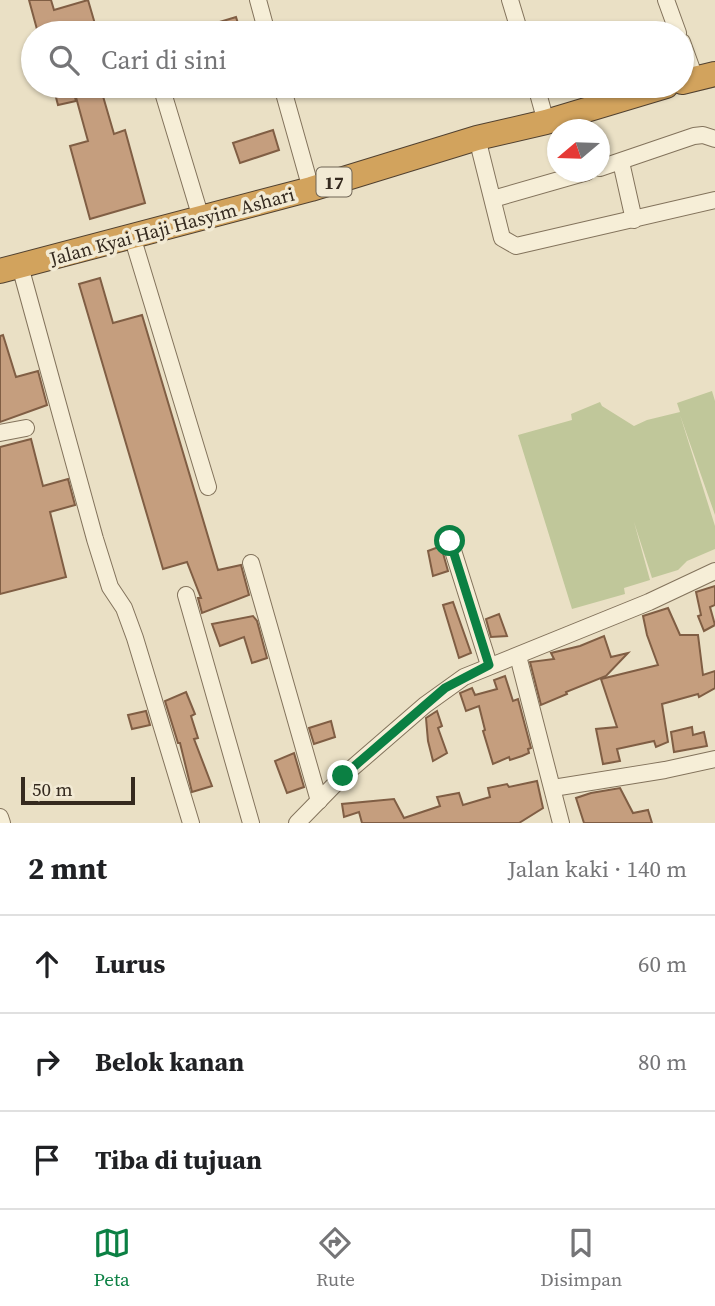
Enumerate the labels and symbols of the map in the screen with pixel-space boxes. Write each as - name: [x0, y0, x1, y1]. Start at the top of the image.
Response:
- north arrow: [547, 119, 610, 182]
- road number: 17: [316, 168, 352, 196]
- street label: Jalan Kyai Haji Hasyim Ashari: [46, 181, 298, 272]
- route start: [434, 525, 465, 556]
- route end: [327, 760, 358, 791]
- scale bar: [21, 774, 135, 806]

